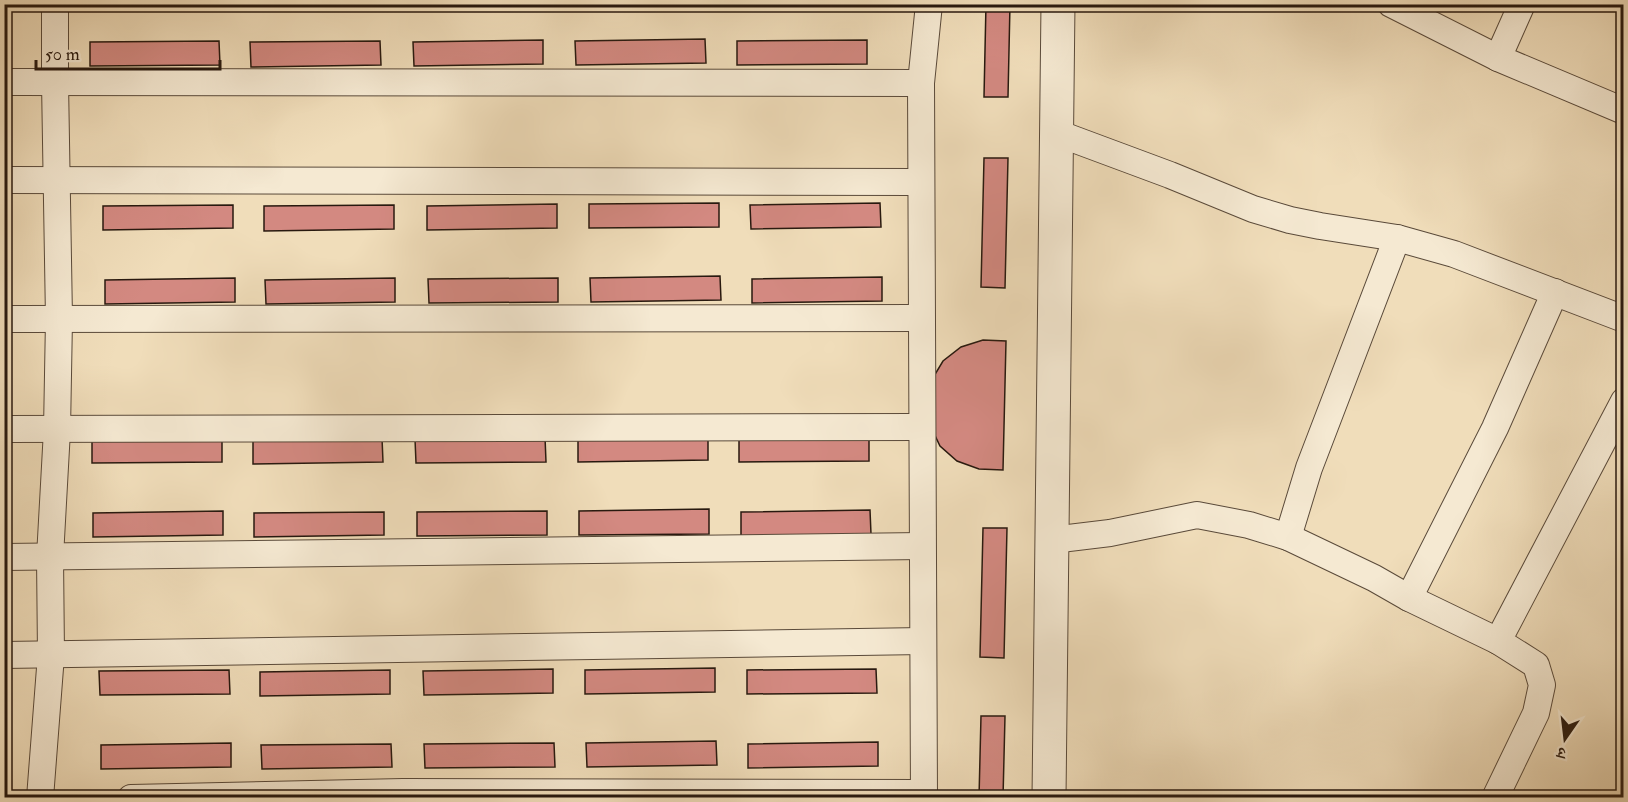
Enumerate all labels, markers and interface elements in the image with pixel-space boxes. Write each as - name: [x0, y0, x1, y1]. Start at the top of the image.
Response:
- scale bar: [36, 33, 220, 71]
- text: 50 m: [45, 43, 80, 66]
- north arrow: [1535, 709, 1595, 769]
- text: उ: [1553, 741, 1569, 764]

